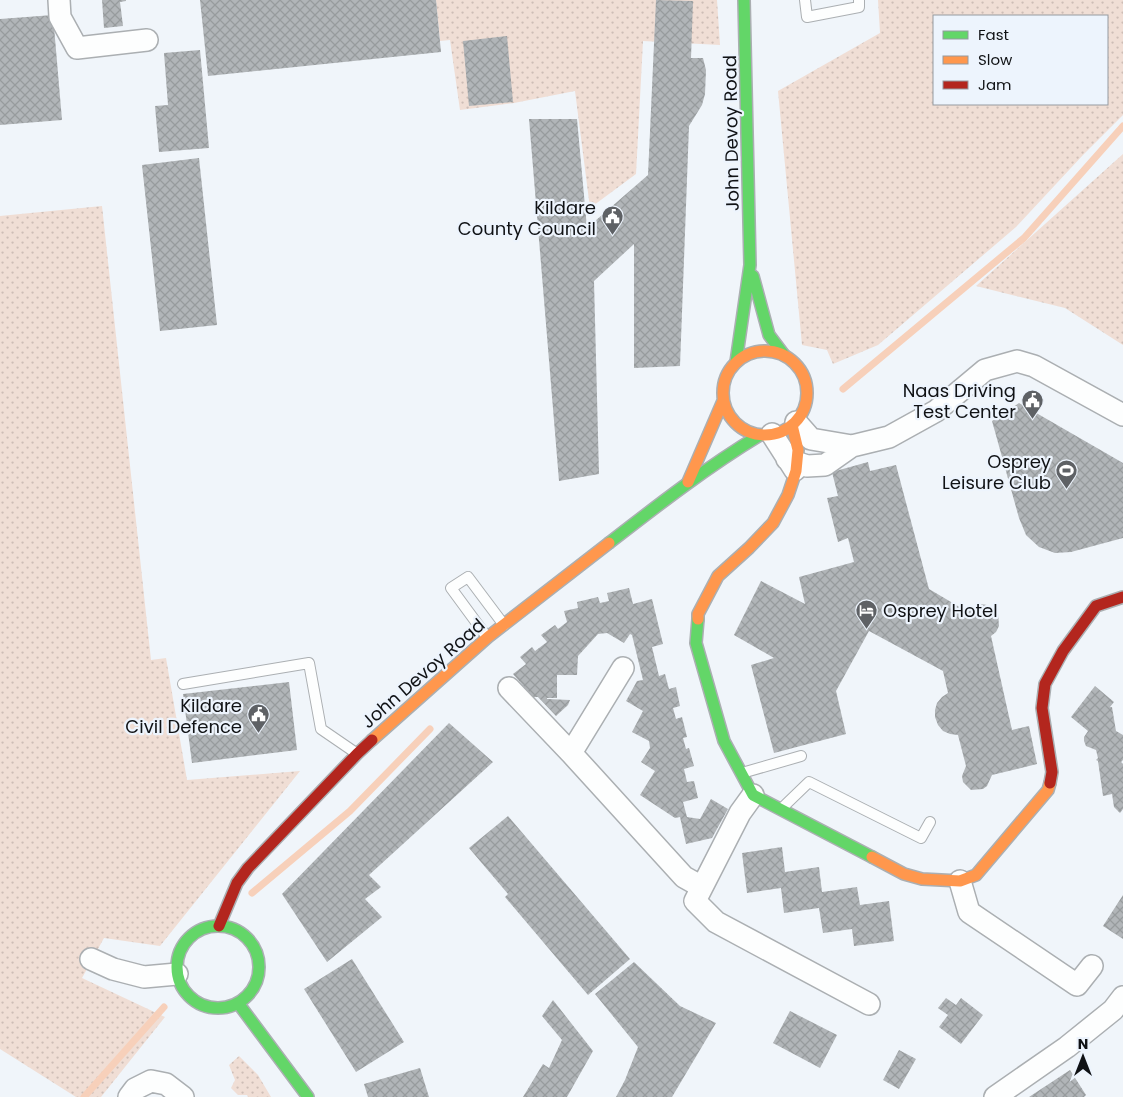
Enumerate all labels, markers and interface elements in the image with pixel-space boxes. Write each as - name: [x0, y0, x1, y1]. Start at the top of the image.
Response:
- legend: [933, 15, 1108, 105]
- text: Fast: [978, 24, 1009, 45]
- text: Slow: [978, 49, 1013, 70]
- street label: John Devoy Road: [717, 55, 745, 211]
- text: Jam: [978, 74, 1012, 95]
- place label: Kildare County Council: [458, 195, 596, 241]
- public building icon: Kildare County Council: [600, 205, 624, 236]
- place label: Naas Driving Test Center: [903, 378, 1016, 424]
- public building icon: Naas Driving Test Center: [1020, 388, 1044, 419]
- place label: Osprey Leisure Club: [942, 449, 1051, 495]
- sports icon: Osprey Leisure Club: [1055, 459, 1079, 490]
- hotel icon: Osprey Hotel: [855, 598, 879, 629]
- place label: Osprey Hotel: [883, 598, 998, 623]
- street label: John Devoy Road: [356, 612, 490, 734]
- place label: Kildare Civil Defence: [125, 693, 242, 739]
- public building icon: Kildare Civil Defence: [246, 703, 270, 734]
- north arrow: [1058, 1032, 1108, 1082]
- text: N: [1078, 1034, 1088, 1054]

